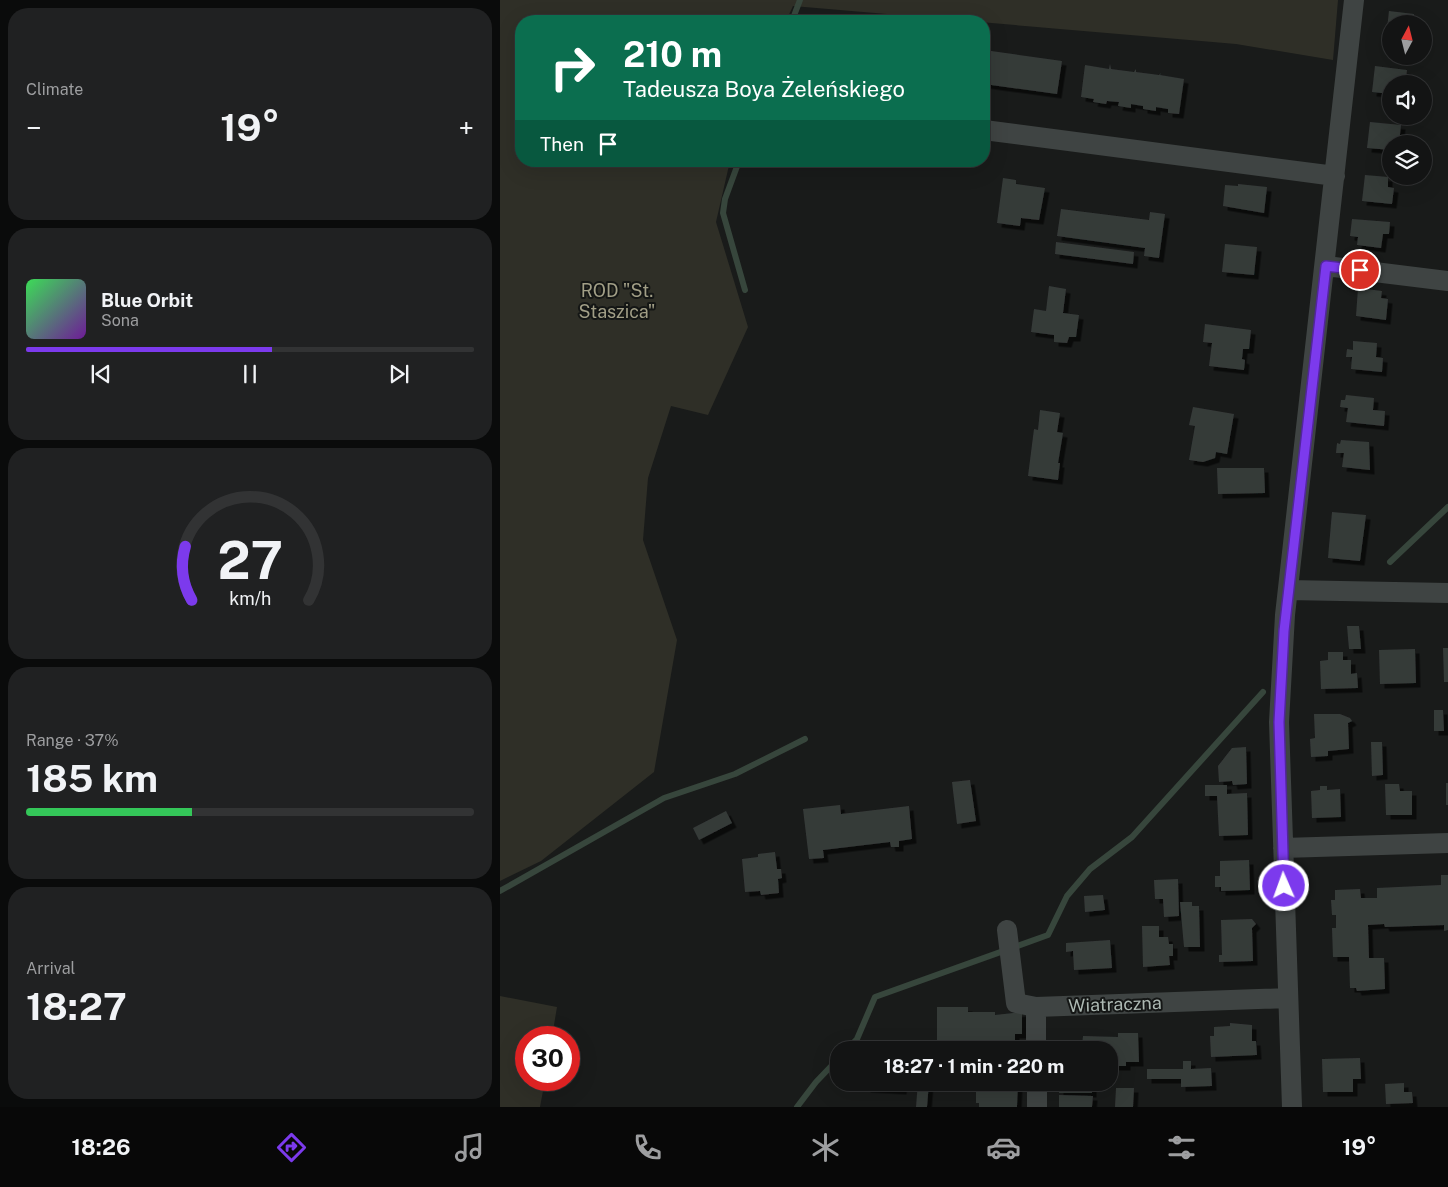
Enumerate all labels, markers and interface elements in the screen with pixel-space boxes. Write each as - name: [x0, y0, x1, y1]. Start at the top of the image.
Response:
- north arrow: [1382, 15, 1432, 65]
- map controls: [1382, 15, 1432, 185]
- text: 210 m: [623, 34, 722, 75]
- icon: right: [540, 35, 605, 100]
- button: sound: [1382, 75, 1432, 125]
- text: Tadeusza Boya Żeleńskiego: [623, 76, 905, 102]
- text: Climate: [26, 80, 83, 99]
- text: 19°: [220, 105, 280, 150]
- text: −: [26, 111, 42, 144]
- text: +: [458, 111, 474, 144]
- icon: arrive: [594, 130, 622, 158]
- text: Then: [540, 133, 584, 155]
- button: layers: [1382, 135, 1432, 185]
- pin: [1339, 249, 1381, 291]
- icon: arrive: [1346, 256, 1374, 284]
- park label: ROD "St. Staszica": [579, 280, 655, 322]
- text: Blue Orbit: [101, 289, 193, 311]
- text: Sona: [101, 311, 139, 330]
- icon: previous: [87, 360, 115, 388]
- icon: pause: [236, 360, 264, 388]
- icon: next: [385, 360, 413, 388]
- text: 27: [217, 530, 283, 591]
- text: km/h: [229, 588, 271, 609]
- text: Range · 37%: [26, 731, 119, 750]
- text: 185 km: [26, 756, 158, 801]
- position arrow: [1257, 859, 1309, 911]
- text: Arrival: [26, 959, 75, 978]
- text: 18:27: [26, 984, 127, 1029]
- street label: Wiatraczna: [1068, 992, 1162, 1016]
- speed limit sign: 30: [515, 1026, 580, 1091]
- text: 18:27 · 1 min · 220 m: [884, 1055, 1064, 1077]
- icon: directions: [274, 1130, 309, 1165]
- icon: music: [452, 1130, 487, 1165]
- icon: phone: [630, 1130, 665, 1165]
- icon: climate: [808, 1130, 843, 1165]
- icon: car: [986, 1130, 1021, 1165]
- icon: filters: [1164, 1130, 1199, 1165]
- text: 18:26: [72, 1134, 131, 1160]
- text: 19°: [1342, 1134, 1376, 1160]

